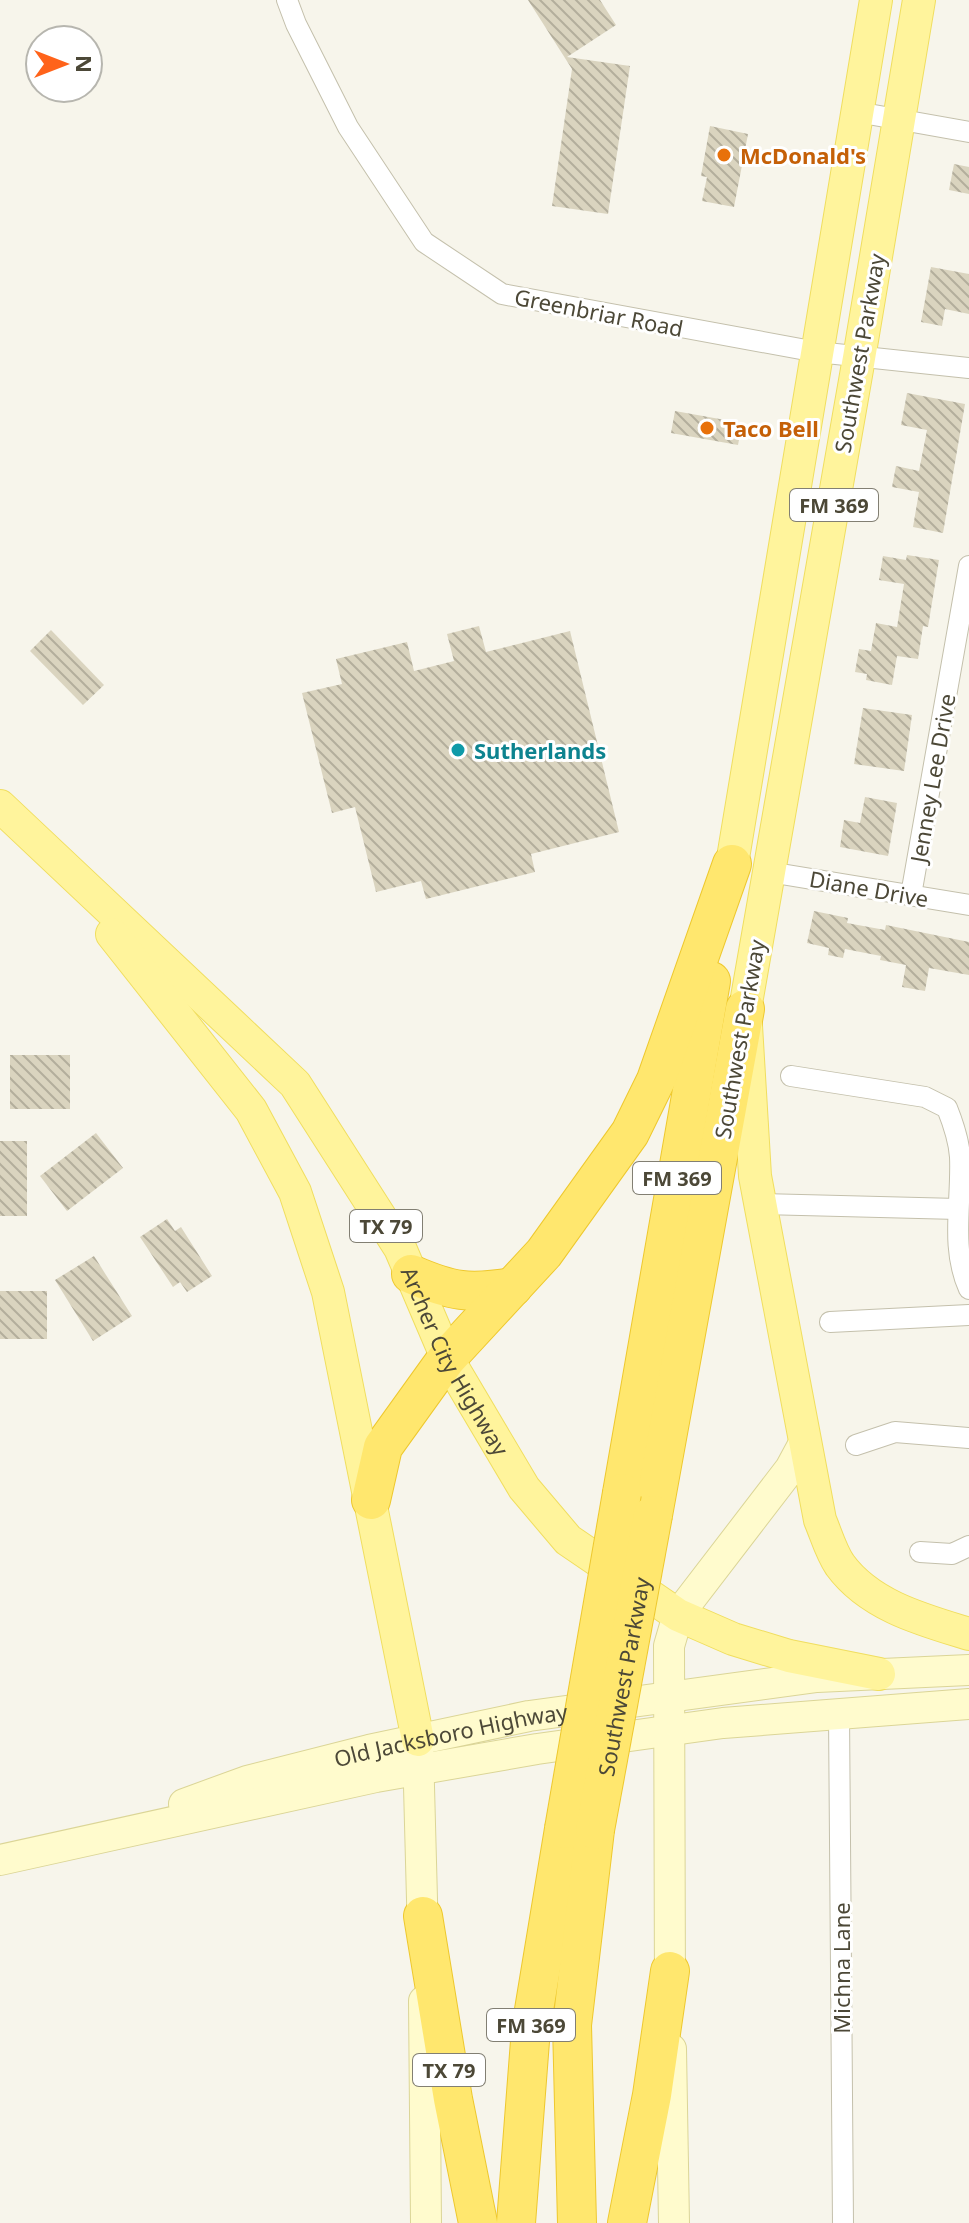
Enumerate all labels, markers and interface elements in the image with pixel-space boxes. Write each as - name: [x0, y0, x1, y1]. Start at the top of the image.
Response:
- north arrow: [24, 24, 104, 104]
- text: N: [70, 55, 100, 73]
- place label: McDonald's: [740, 140, 866, 170]
- marker: McDonald's: [715, 146, 733, 164]
- street label: Southwest Parkway: [827, 250, 891, 455]
- street label: Greenbriar Road: [512, 281, 686, 343]
- place label: Taco Bell: [723, 413, 819, 443]
- marker: Taco Bell: [698, 419, 716, 437]
- road number: FM 369: [790, 489, 878, 521]
- street label: Jenney Lee Drive: [902, 691, 962, 867]
- place label: Sutherlands: [474, 735, 606, 765]
- marker: Sutherlands: [449, 741, 467, 759]
- street label: Diane Drive: [807, 863, 931, 913]
- street label: Southwest Parkway: [707, 936, 771, 1141]
- road number: FM 369: [633, 1162, 721, 1194]
- road number: TX 79: [350, 1210, 422, 1242]
- street label: Archer City Highway: [395, 1262, 517, 1461]
- street label: Southwest Parkway: [590, 1574, 656, 1779]
- street label: Old Jacksboro Highway: [331, 1696, 570, 1773]
- street label: Michna Lane: [826, 1902, 856, 2034]
- road number: FM 369: [487, 2009, 575, 2041]
- road number: TX 79: [413, 2054, 485, 2086]

